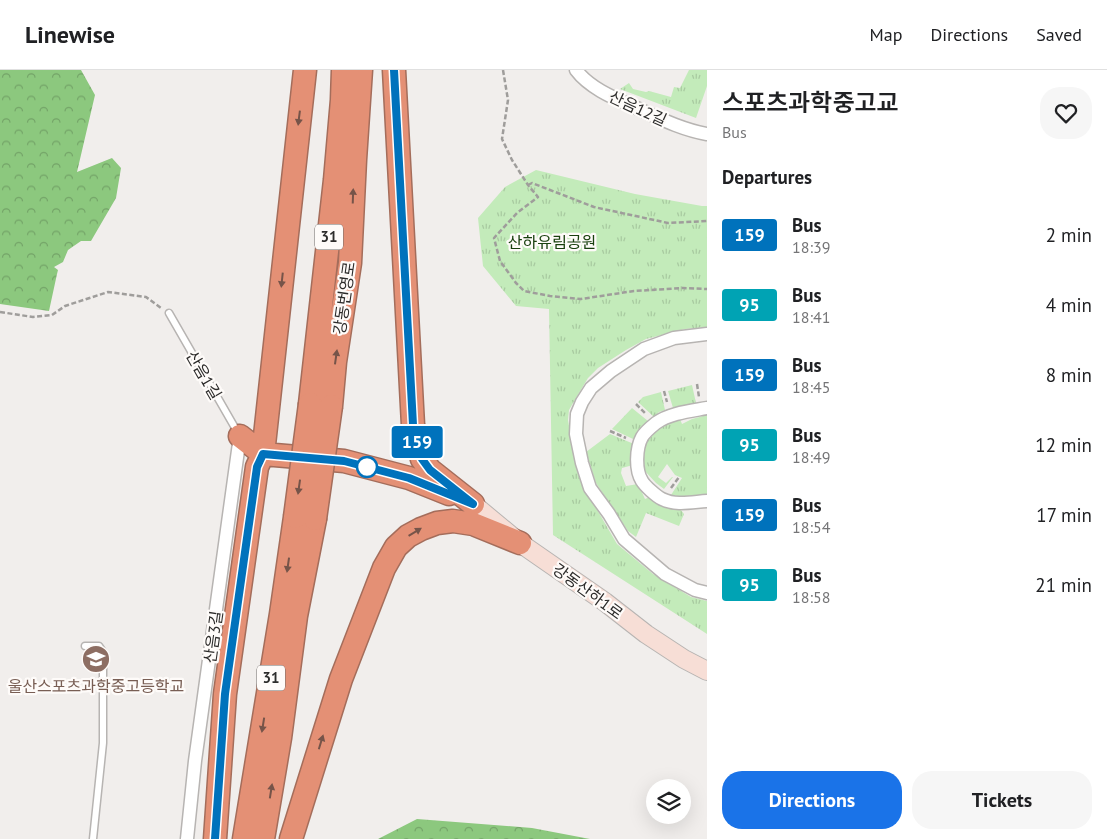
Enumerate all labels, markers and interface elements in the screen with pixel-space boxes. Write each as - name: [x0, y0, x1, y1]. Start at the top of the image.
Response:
- text: Linewise: [25, 19, 115, 50]
- text: Map: [870, 23, 902, 46]
- text: Directions: [930, 23, 1008, 46]
- text: Saved: [1036, 23, 1082, 46]
- street label: 산음12길: [606, 86, 670, 130]
- text: 스포츠과학중고교: [722, 87, 899, 118]
- button: heart: [1040, 87, 1092, 139]
- one-way arrow: [295, 111, 303, 127]
- text: Bus: [722, 122, 747, 142]
- text: Departures: [722, 165, 812, 189]
- one-way arrow: [349, 187, 357, 203]
- text: Bus: [792, 213, 821, 237]
- text: 159: [734, 223, 765, 246]
- text: 2 min: [1046, 223, 1092, 247]
- road number: 31: [315, 224, 343, 250]
- park label: 산하유림공원: [508, 232, 596, 252]
- text: 18:39: [792, 237, 830, 257]
- street label: 강동번영로: [329, 260, 359, 336]
- one-way arrow: [278, 272, 286, 288]
- text: Bus: [792, 283, 821, 307]
- text: 95: [739, 293, 760, 316]
- text: 4 min: [1046, 293, 1092, 317]
- text: 18:41: [792, 307, 830, 327]
- street label: 산음1길: [182, 347, 226, 403]
- one-way arrow: [332, 349, 340, 365]
- text: Bus: [792, 353, 821, 377]
- text: 159: [734, 363, 765, 386]
- text: 8 min: [1046, 363, 1092, 387]
- text: 18:45: [792, 377, 830, 397]
- text: Bus: [792, 423, 821, 447]
- line badge: 159: [388, 426, 446, 458]
- text: 159: [402, 430, 432, 453]
- text: 95: [739, 433, 760, 456]
- text: 12 min: [1035, 433, 1092, 457]
- text: 18:49: [792, 447, 830, 467]
- unlabelled marker: [356, 456, 378, 478]
- one-way arrow: [295, 480, 303, 496]
- text: Bus: [792, 493, 821, 517]
- text: 159: [734, 503, 765, 526]
- text: 17 min: [1036, 503, 1092, 527]
- text: 18:54: [792, 517, 830, 537]
- one-way arrow: [409, 528, 422, 537]
- one-way arrow: [284, 557, 292, 573]
- street label: 강동산하1로: [549, 559, 627, 623]
- text: Bus: [792, 563, 821, 587]
- text: 95: [739, 573, 760, 596]
- text: 21 min: [1035, 573, 1092, 597]
- text: 18:58: [792, 587, 830, 607]
- street label: 산음3길: [199, 609, 227, 665]
- school or university icon: 울산스포츠과학중고등학교: [81, 644, 111, 674]
- road number: 31: [257, 666, 285, 690]
- place label: 울산스포츠과학중고등학교: [8, 676, 184, 696]
- one-way arrow: [258, 718, 266, 734]
- one-way arrow: [318, 735, 326, 750]
- button: Directions: [722, 771, 902, 829]
- button: Tickets: [912, 771, 1092, 829]
- map controls: [646, 779, 691, 824]
- button: layers: [646, 779, 691, 824]
- one-way arrow: [268, 783, 276, 799]

